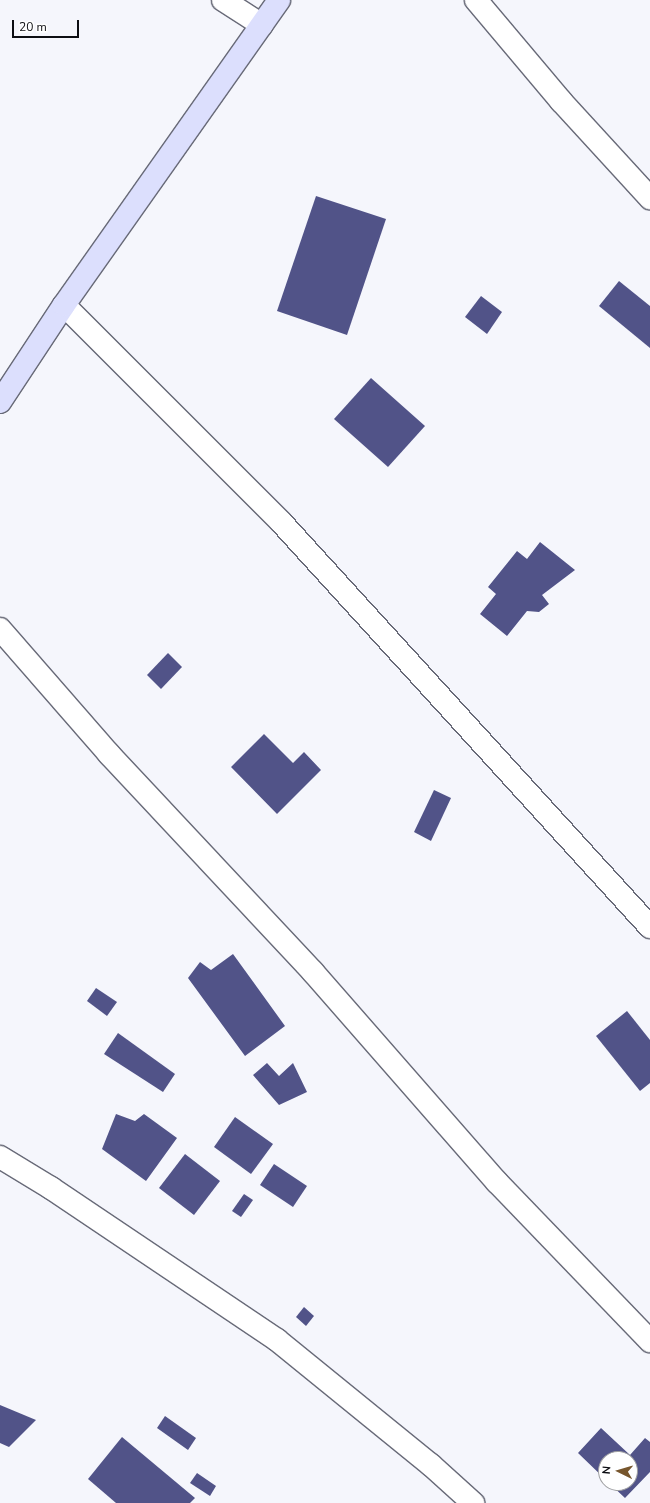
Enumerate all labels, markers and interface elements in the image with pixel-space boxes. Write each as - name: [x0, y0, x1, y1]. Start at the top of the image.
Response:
- scale bar: [14, 12, 81, 38]
- text: 20 m: [19, 19, 47, 35]
- north arrow: [598, 1451, 638, 1491]
- text: N: [599, 1465, 614, 1475]

